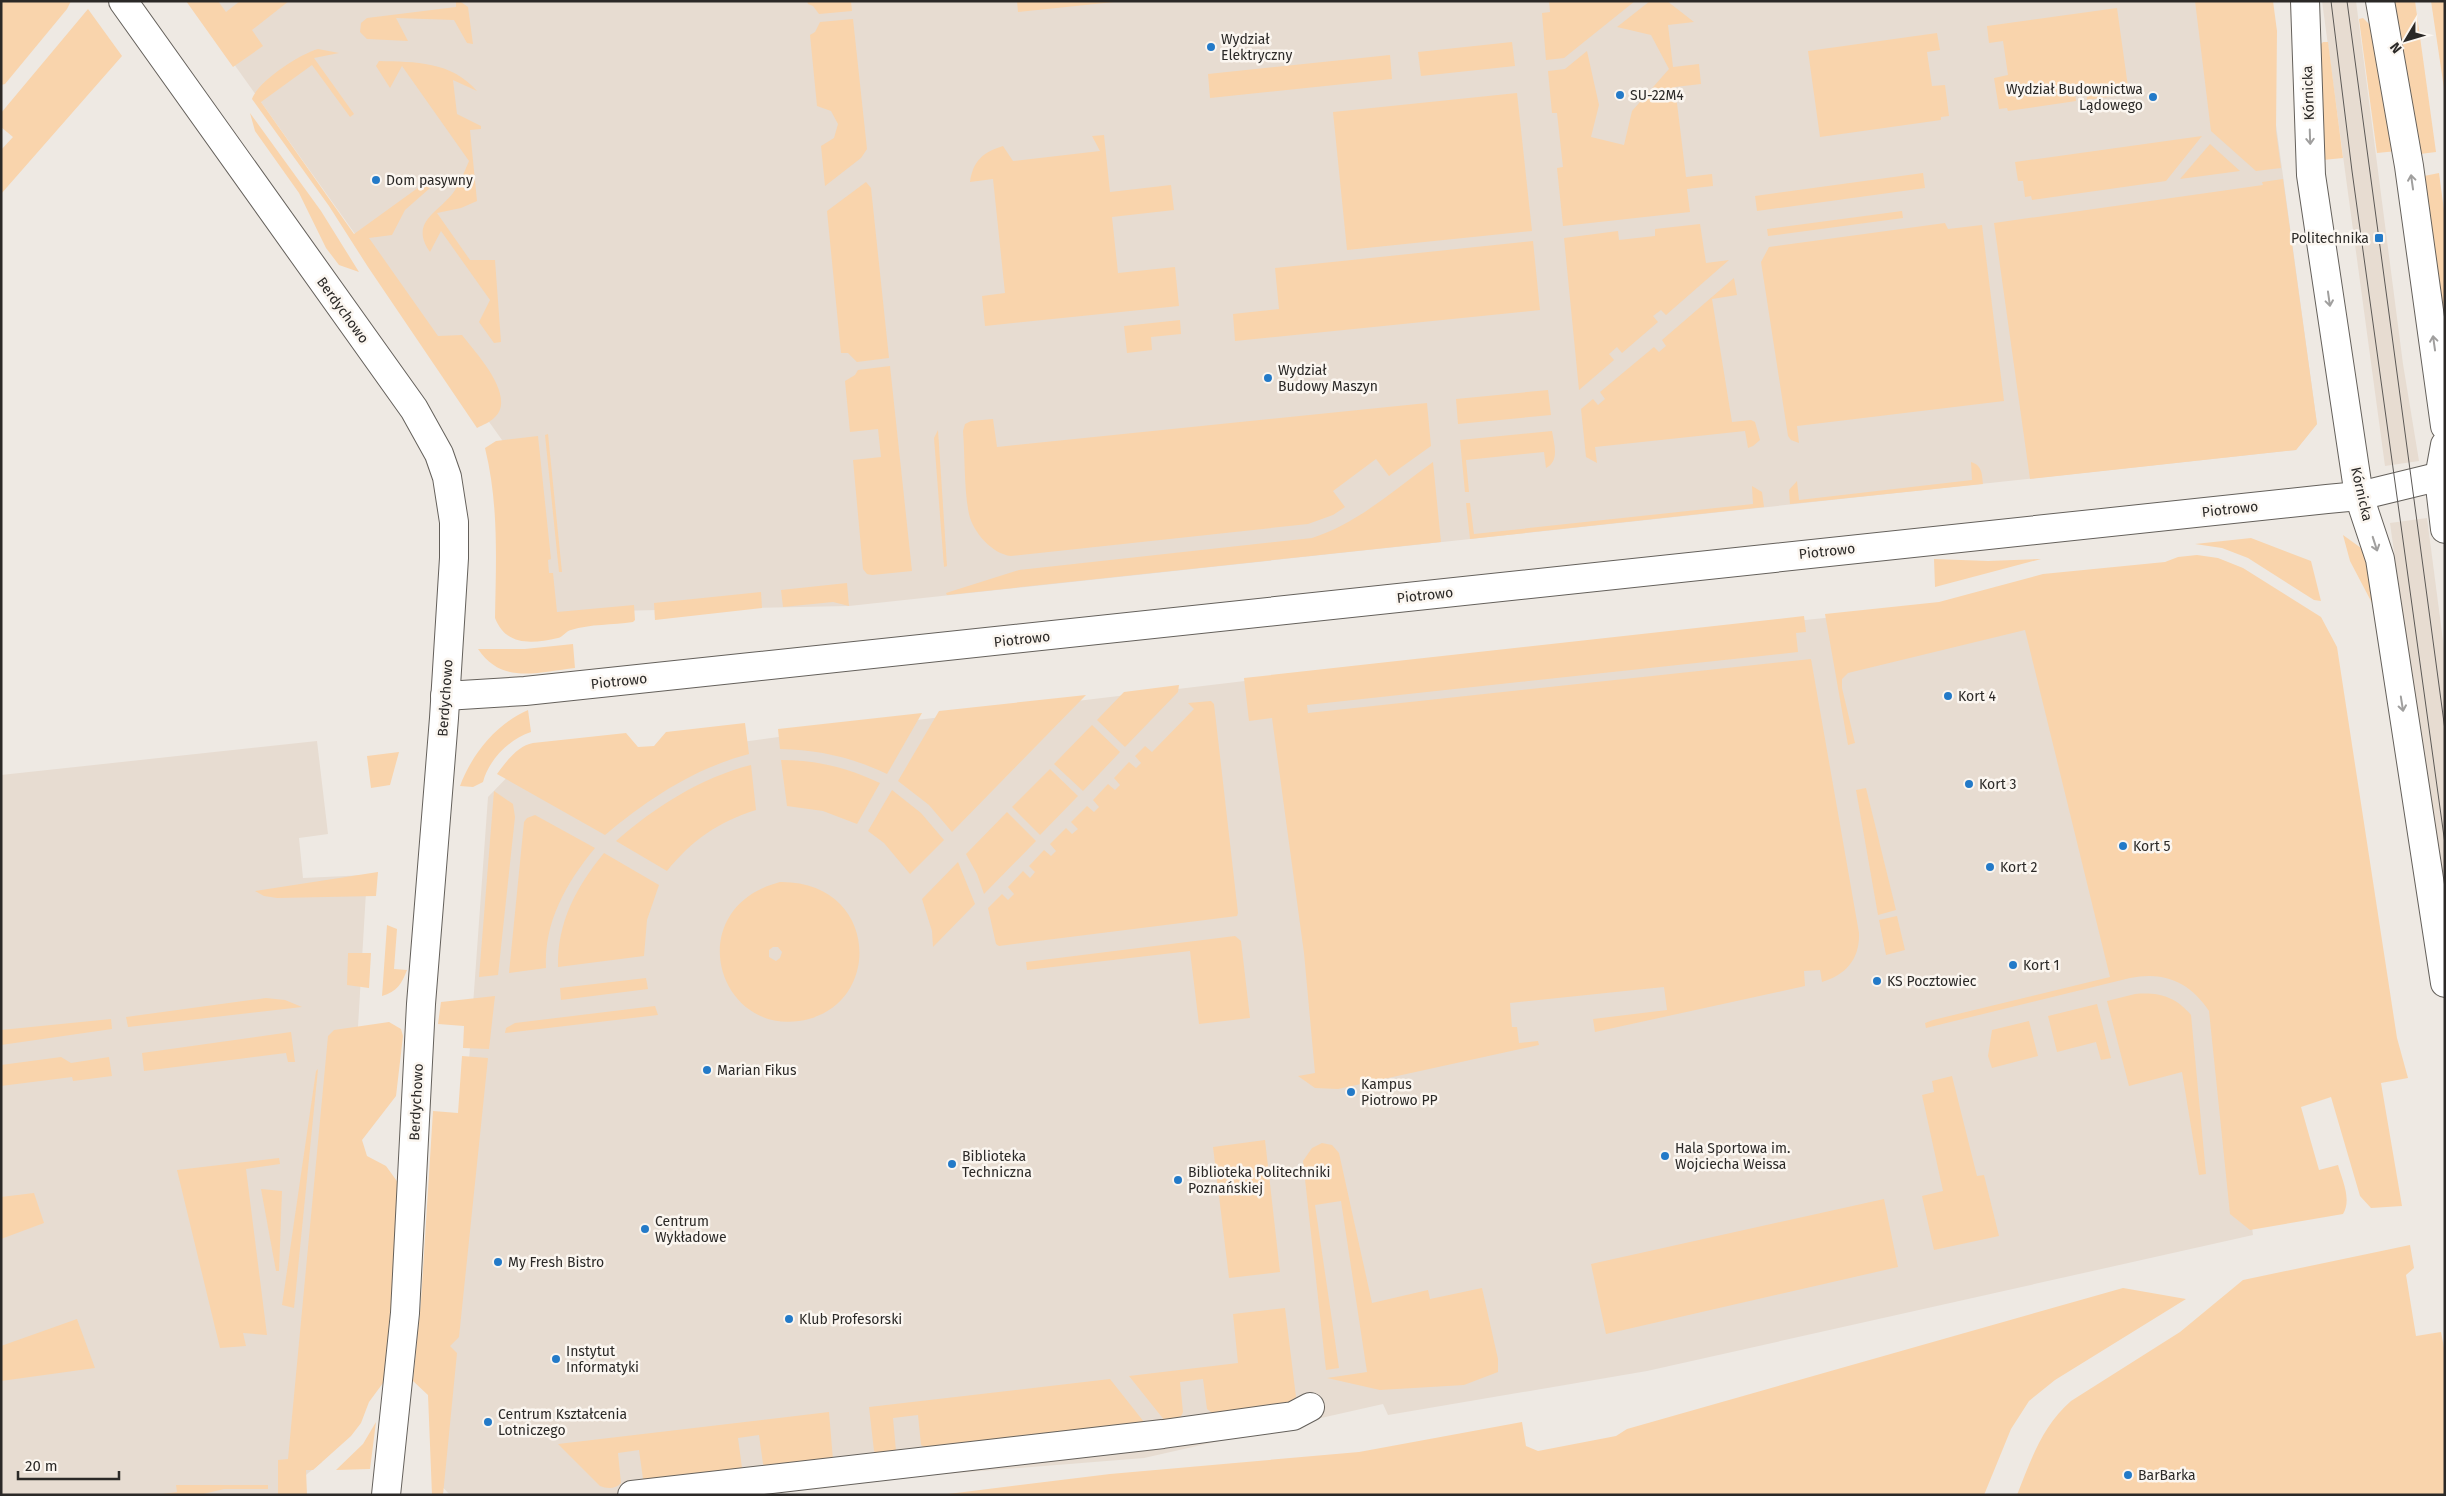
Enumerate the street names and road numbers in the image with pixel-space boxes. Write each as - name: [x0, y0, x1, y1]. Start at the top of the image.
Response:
- street label: Kórnicka: [2299, 65, 2318, 121]
- street label: Berdychowo: [313, 274, 372, 347]
- street label: Kórnicka: [2347, 465, 2376, 523]
- street label: Piotrowo: [2201, 498, 2259, 521]
- street label: Piotrowo: [1798, 540, 1856, 563]
- street label: Piotrowo: [1396, 584, 1454, 607]
- street label: Piotrowo: [993, 628, 1051, 651]
- street label: Berdychowo: [434, 659, 457, 737]
- street label: Piotrowo: [590, 670, 648, 693]
- street label: Berdychowo: [406, 1063, 427, 1141]

